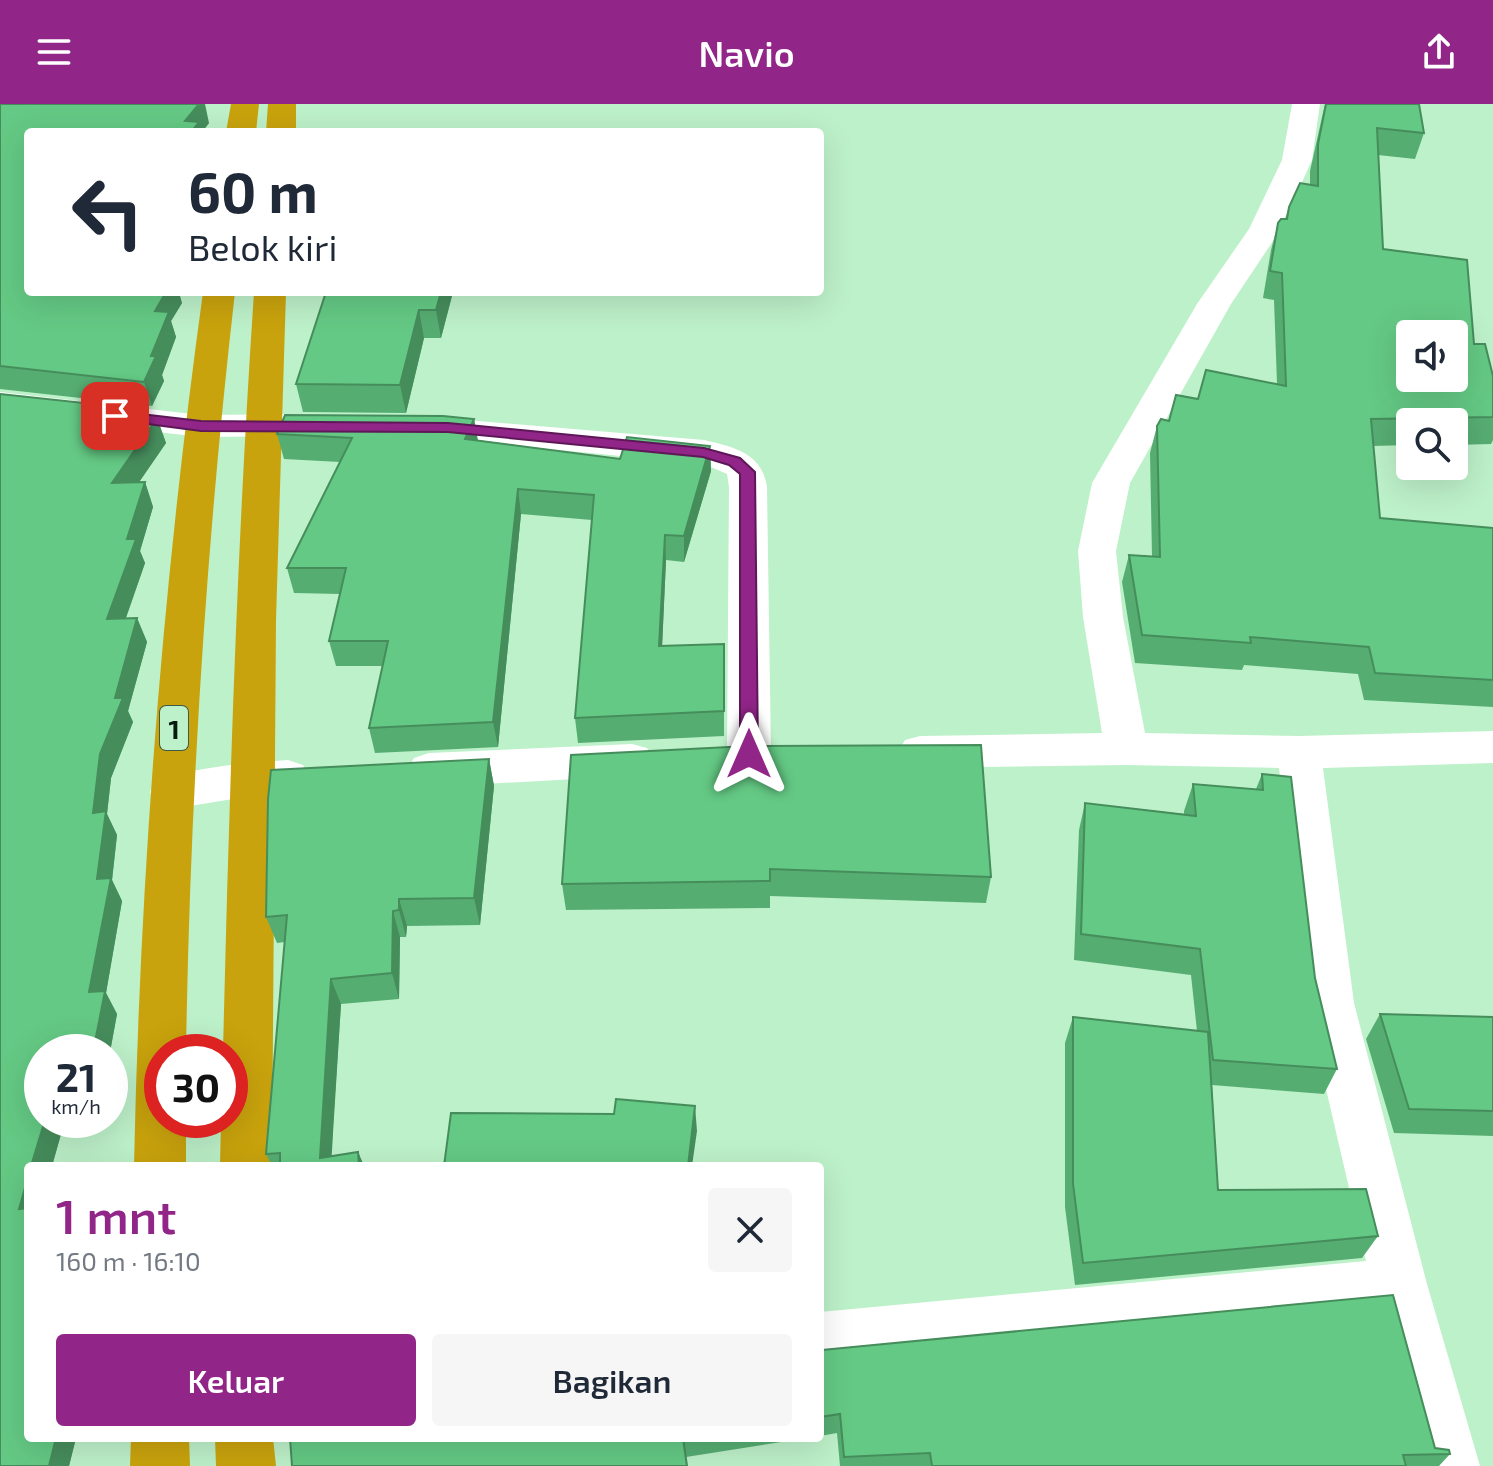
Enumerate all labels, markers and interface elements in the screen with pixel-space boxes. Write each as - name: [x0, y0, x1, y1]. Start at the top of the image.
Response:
- icon: menu: [32, 30, 76, 74]
- icon: share: [1417, 30, 1461, 74]
- text: Navio: [698, 31, 795, 74]
- text: 60 m: [188, 157, 318, 224]
- icon: left: [56, 160, 160, 264]
- text: Belok kiri: [188, 225, 337, 268]
- map controls: [1396, 320, 1468, 480]
- button: sound: [1396, 320, 1468, 392]
- pin: [81, 382, 149, 450]
- icon: arrive: [93, 394, 137, 438]
- button: search: [1396, 408, 1468, 480]
- road number: 1: [160, 706, 188, 750]
- position arrow: [707, 712, 791, 796]
- speed limit sign: 30: [144, 1034, 248, 1138]
- text: 21: [56, 1052, 96, 1100]
- text: km/h: [51, 1094, 101, 1118]
- text: 1 mnt: [56, 1186, 176, 1244]
- button: close: [708, 1188, 792, 1272]
- text: 160 m · 16:10: [56, 1245, 201, 1276]
- button: Keluar: [56, 1334, 416, 1426]
- button: Bagikan: [432, 1334, 792, 1426]

